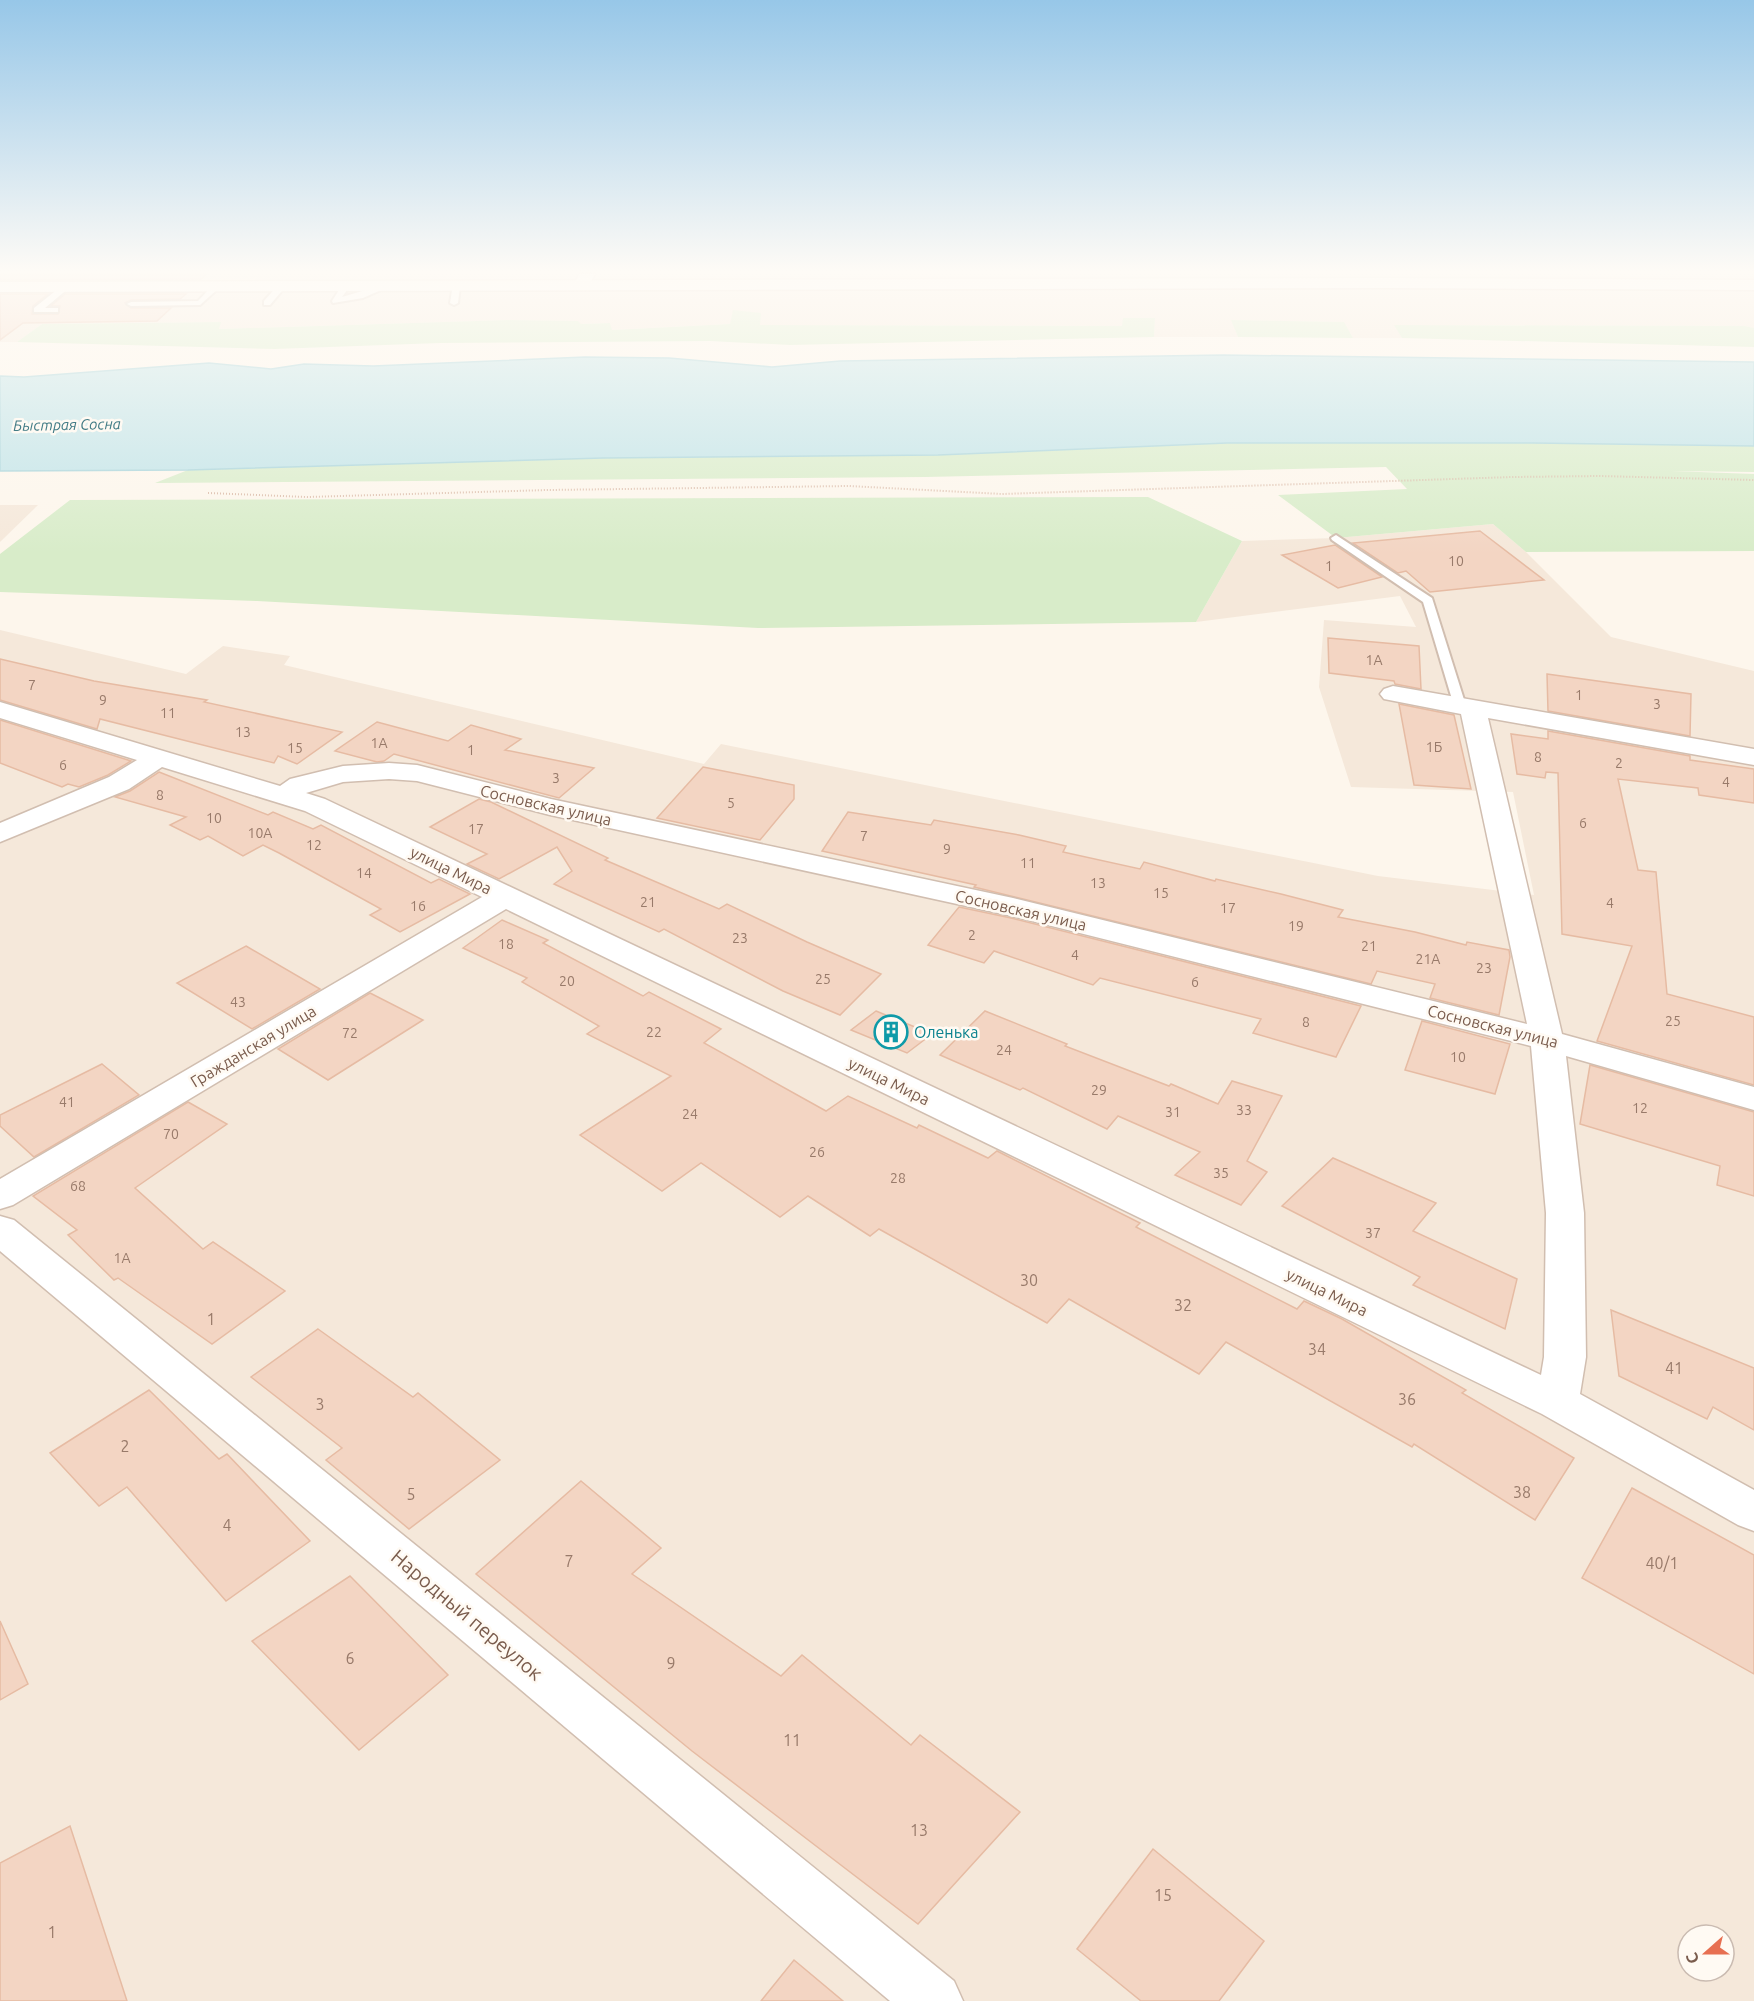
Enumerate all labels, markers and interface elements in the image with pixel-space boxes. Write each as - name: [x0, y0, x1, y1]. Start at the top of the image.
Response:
- water label: Быстрая Сосна: [13, 415, 121, 434]
- house number: 10: [1448, 553, 1464, 569]
- house number: 1: [1325, 558, 1333, 574]
- house number: 1А: [1366, 652, 1383, 668]
- house number: 7: [28, 677, 36, 693]
- house number: 1: [1575, 687, 1583, 703]
- house number: 9: [99, 692, 107, 708]
- house number: 3: [1653, 696, 1661, 712]
- house number: 11: [160, 705, 176, 721]
- house number: 13: [235, 724, 251, 740]
- house number: 1А: [371, 735, 388, 751]
- house number: 1Б: [1426, 739, 1442, 755]
- house number: 15: [287, 740, 303, 756]
- house number: 1: [467, 742, 475, 758]
- house number: 8: [1534, 749, 1542, 765]
- house number: 2: [1615, 755, 1623, 771]
- house number: 6: [59, 757, 67, 773]
- house number: 3: [552, 770, 560, 786]
- house number: 4: [1722, 774, 1730, 790]
- street label: Сосновская улица: [479, 781, 613, 829]
- house number: 8: [156, 787, 164, 803]
- house number: 5: [727, 795, 735, 811]
- house number: 10: [206, 810, 222, 826]
- house number: 6: [1579, 815, 1587, 831]
- house number: 17: [468, 821, 484, 837]
- house number: 10А: [248, 825, 272, 841]
- house number: 7: [860, 828, 868, 844]
- house number: 12: [306, 837, 322, 853]
- house number: 9: [943, 841, 951, 857]
- street label: улица Мира: [407, 843, 495, 897]
- house number: 11: [1020, 855, 1036, 871]
- house number: 14: [356, 865, 372, 881]
- house number: 13: [1090, 875, 1106, 891]
- house number: 15: [1153, 885, 1169, 901]
- street label: Сосновская улица: [954, 886, 1088, 934]
- house number: 21: [640, 894, 656, 910]
- house number: 4: [1606, 895, 1614, 911]
- house number: 16: [410, 898, 426, 914]
- house number: 17: [1220, 900, 1236, 916]
- house number: 19: [1288, 918, 1304, 934]
- house number: 2: [968, 927, 976, 943]
- house number: 23: [732, 930, 748, 946]
- house number: 18: [498, 936, 514, 952]
- house number: 21: [1361, 938, 1377, 954]
- house number: 4: [1071, 947, 1079, 963]
- house number: 21А: [1416, 951, 1440, 967]
- house number: 23: [1476, 960, 1492, 976]
- house number: 25: [815, 971, 831, 987]
- house number: 20: [559, 973, 575, 989]
- house number: 6: [1191, 974, 1199, 990]
- house number: 43: [230, 994, 246, 1010]
- street label: Гражданская улица: [187, 1001, 319, 1091]
- street label: Сосновская улица: [1426, 1001, 1560, 1051]
- house number: 25: [1665, 1013, 1681, 1029]
- building icon: Оленька: [873, 1014, 909, 1050]
- house number: 8: [1302, 1014, 1310, 1030]
- place label: Оленька: [914, 1023, 978, 1041]
- house number: 22: [646, 1024, 662, 1040]
- house number: 72: [342, 1025, 358, 1041]
- house number: 24: [996, 1042, 1012, 1058]
- house number: 10: [1450, 1049, 1466, 1065]
- street label: улица Мира: [845, 1054, 933, 1108]
- house number: 29: [1091, 1082, 1107, 1098]
- house number: 41: [59, 1094, 75, 1110]
- house number: 12: [1632, 1100, 1648, 1116]
- house number: 33: [1236, 1102, 1252, 1118]
- house number: 31: [1165, 1104, 1181, 1120]
- house number: 24: [682, 1106, 698, 1122]
- house number: 70: [163, 1126, 179, 1142]
- house number: 26: [809, 1144, 825, 1160]
- house number: 35: [1213, 1165, 1229, 1181]
- house number: 28: [890, 1170, 906, 1186]
- house number: 68: [70, 1178, 86, 1194]
- house number: 37: [1365, 1225, 1381, 1241]
- house number: 1А: [114, 1250, 131, 1266]
- street label: улица Мира: [1283, 1265, 1371, 1319]
- house number: 30: [1020, 1271, 1038, 1289]
- house number: 32: [1174, 1296, 1192, 1314]
- house number: 1: [206, 1310, 216, 1328]
- house number: 34: [1308, 1340, 1326, 1358]
- house number: 41: [1665, 1359, 1683, 1377]
- house number: 36: [1398, 1390, 1416, 1408]
- house number: 3: [315, 1395, 325, 1413]
- house number: 2: [120, 1437, 130, 1455]
- house number: 38: [1513, 1483, 1531, 1501]
- house number: 5: [406, 1485, 416, 1503]
- house number: 4: [222, 1516, 232, 1534]
- street label: Народный переулок: [387, 1545, 548, 1685]
- house number: 7: [564, 1552, 574, 1570]
- house number: 40/1: [1646, 1554, 1678, 1572]
- house number: 6: [345, 1649, 355, 1667]
- house number: 9: [666, 1654, 676, 1672]
- house number: 11: [783, 1731, 801, 1749]
- house number: 13: [910, 1821, 928, 1839]
- house number: 15: [1154, 1886, 1172, 1904]
- house number: 1: [47, 1923, 57, 1941]
- north arrow: [1676, 1923, 1736, 1983]
- text: С: [1682, 1950, 1702, 1966]

